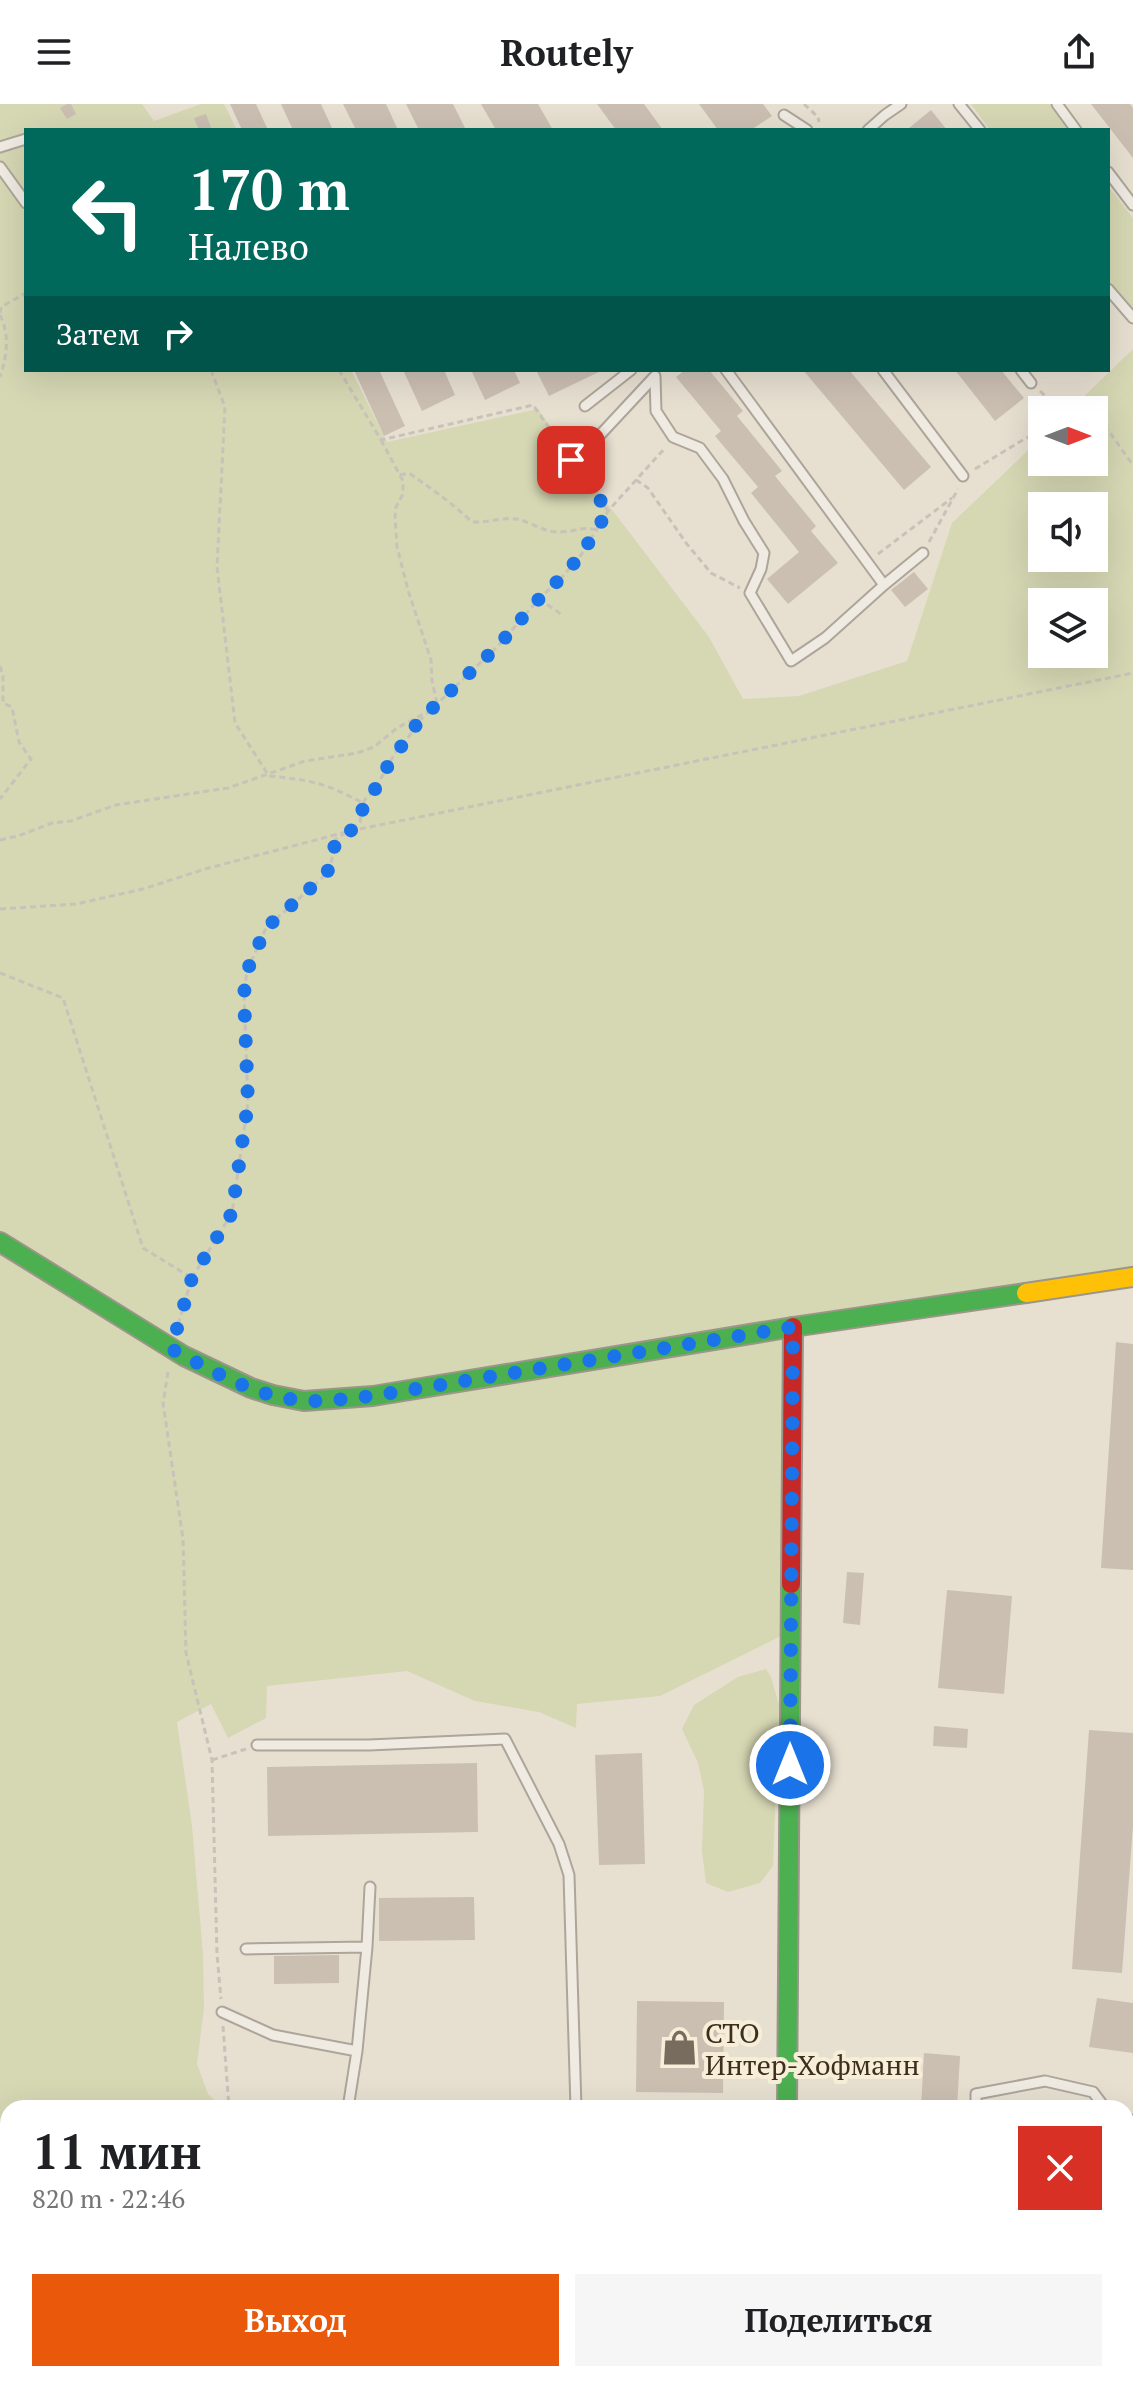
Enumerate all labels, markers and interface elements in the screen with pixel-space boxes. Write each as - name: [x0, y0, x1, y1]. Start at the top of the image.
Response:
- text: Routely: [500, 29, 633, 76]
- icon: menu: [32, 30, 76, 74]
- icon: share: [1057, 30, 1101, 74]
- text: 170 m: [188, 152, 350, 226]
- icon: left: [56, 160, 160, 264]
- text: Налево: [188, 223, 309, 270]
- icon: right: [156, 312, 200, 356]
- text: Затем: [56, 314, 140, 354]
- north arrow: [1028, 396, 1108, 476]
- map controls: [1028, 396, 1108, 668]
- pin: [537, 426, 605, 494]
- icon: arrive: [549, 438, 593, 482]
- button: sound: [1028, 492, 1108, 572]
- button: layers: [1028, 588, 1108, 668]
- position arrow: [748, 1723, 832, 1807]
- place label: СТО Интер-Хофманн: [705, 2014, 920, 2083]
- shop icon: СТО Интер-Хофманн: [660, 2029, 698, 2067]
- text: 11 мин: [32, 2119, 202, 2183]
- button: close: [1018, 2126, 1102, 2210]
- text: 820 m · 22:46: [32, 2181, 185, 2215]
- button: Выход: [32, 2274, 559, 2366]
- button: Поделиться: [575, 2274, 1102, 2366]

